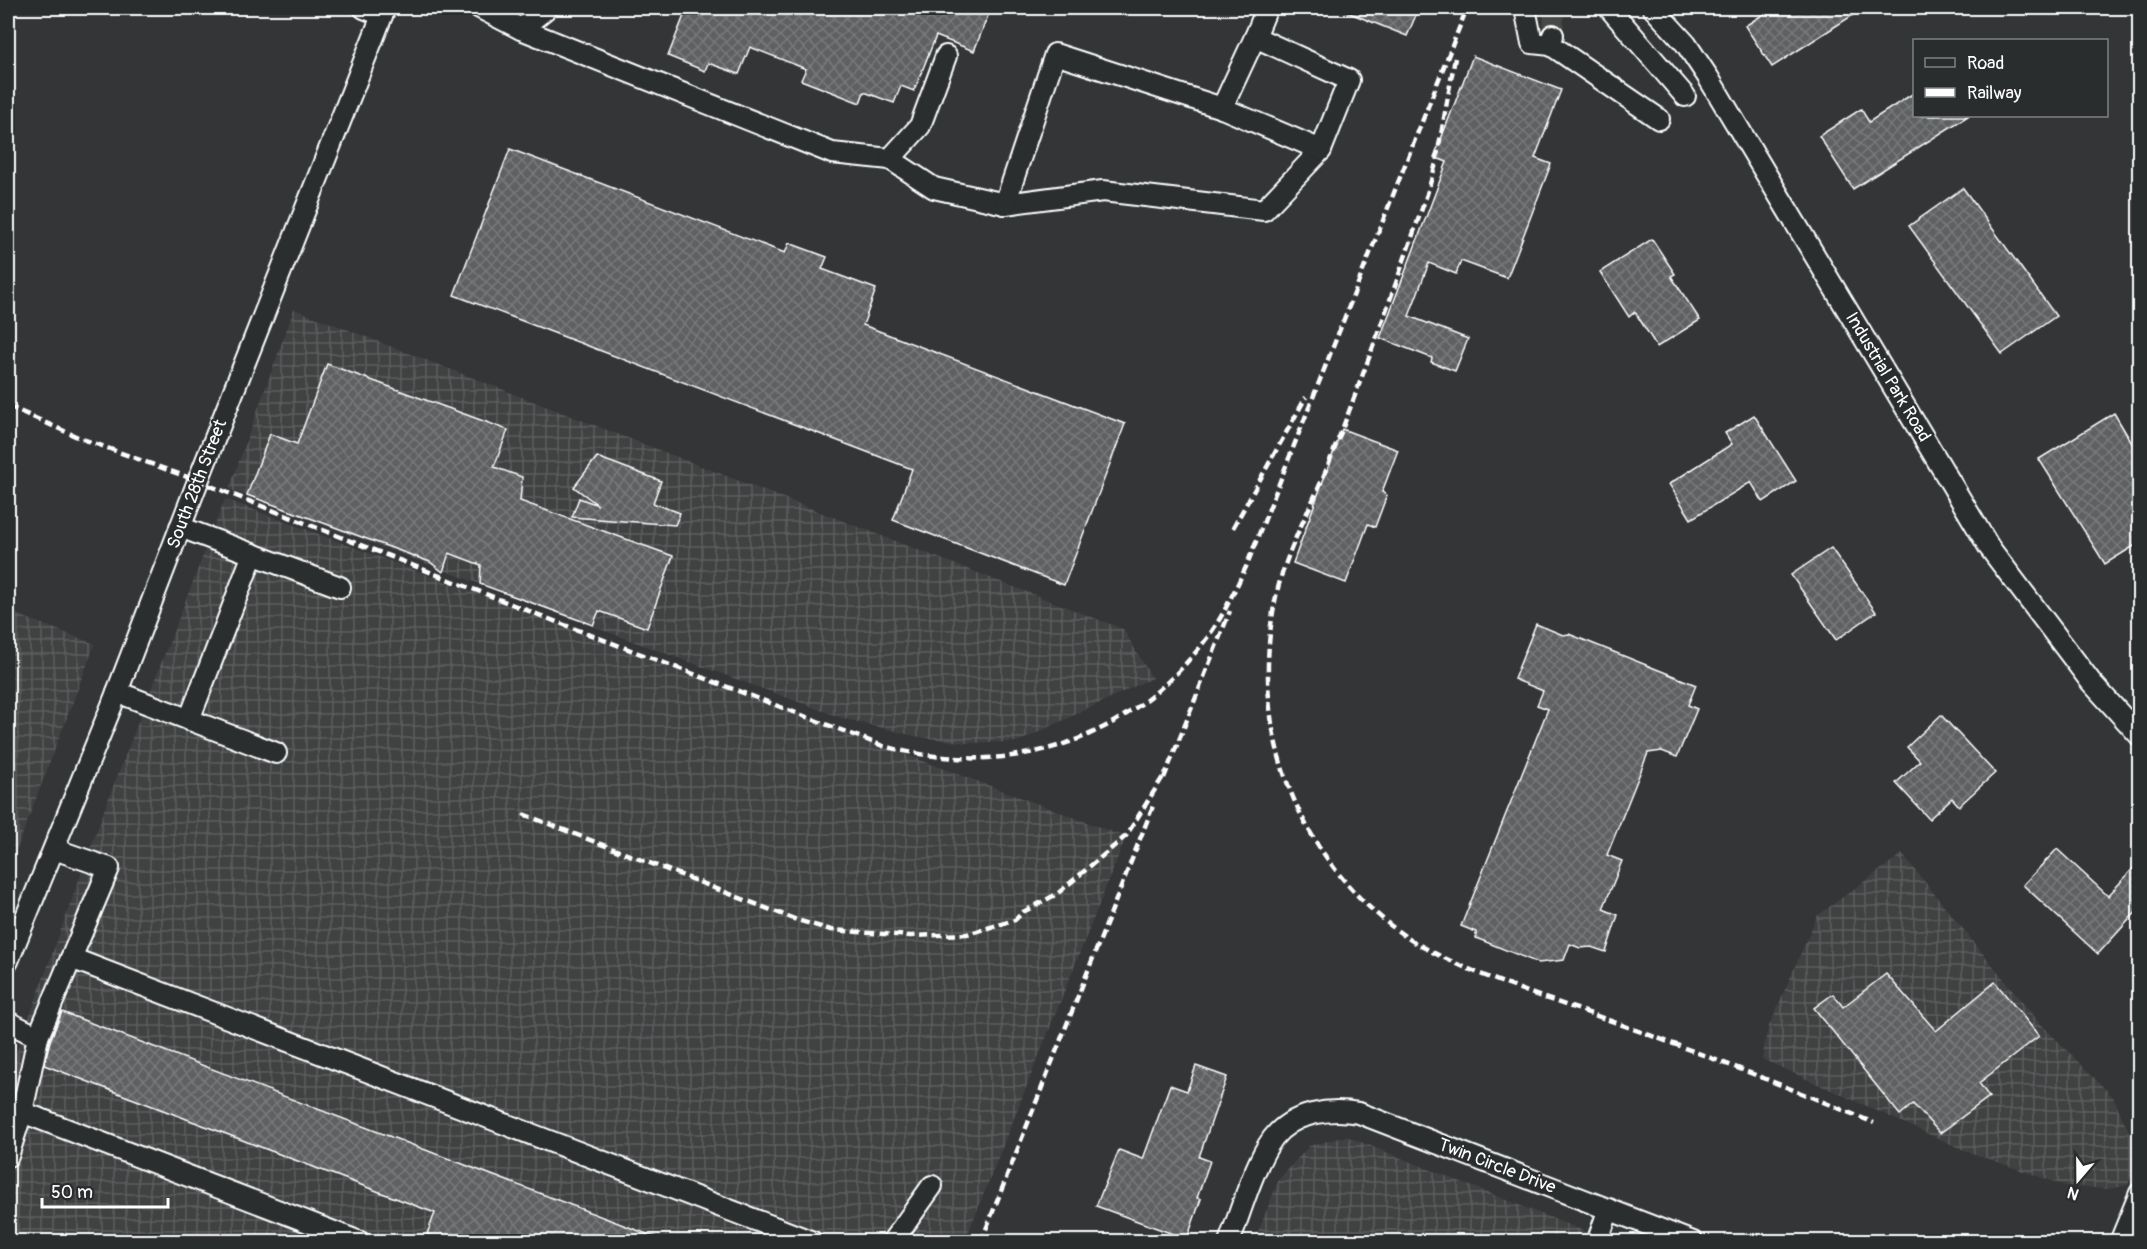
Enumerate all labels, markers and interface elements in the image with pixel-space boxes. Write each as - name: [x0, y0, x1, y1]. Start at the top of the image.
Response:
- legend: [1913, 39, 2108, 117]
- text: Road: [1967, 52, 2004, 75]
- text: Railway: [1967, 82, 2022, 105]
- street label: Industrial Park Road: [1840, 308, 1936, 446]
- street label: South 28th Street: [162, 416, 232, 552]
- street label: Twin Circle Drive: [1435, 1133, 1559, 1199]
- north arrow: [2048, 1150, 2108, 1210]
- scale bar: [42, 1171, 168, 1209]
- text: 50 m: [51, 1181, 93, 1204]
- text: N: [2065, 1182, 2082, 1204]

